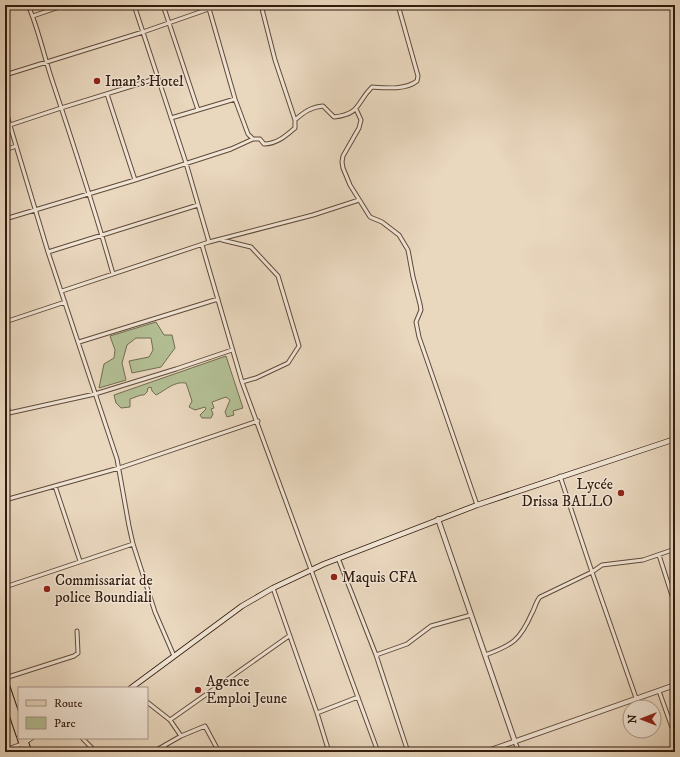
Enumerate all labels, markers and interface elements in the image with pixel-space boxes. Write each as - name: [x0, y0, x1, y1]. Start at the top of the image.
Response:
- place label: Iman's Hotel: [105, 72, 184, 91]
- marker: Iman's Hotel: [92, 76, 102, 86]
- place label: Lycée Drissa BALLO: [521, 475, 613, 511]
- marker: Lycée Drissa BALLO: [616, 488, 626, 498]
- place label: Maquis CFA: [342, 568, 418, 587]
- place label: Commissariat de police Boundiali: [54, 571, 153, 607]
- marker: Maquis CFA: [329, 572, 339, 582]
- marker: Commissariat de police Boundiali: [42, 584, 52, 594]
- place label: Agence Emploi Jeune: [206, 672, 287, 708]
- marker: Agence Emploi Jeune: [193, 685, 203, 695]
- legend: [18, 687, 148, 739]
- text: Route: [54, 696, 82, 711]
- north arrow: [622, 699, 662, 739]
- text: N: [626, 714, 640, 724]
- text: Parc: [54, 716, 76, 731]

